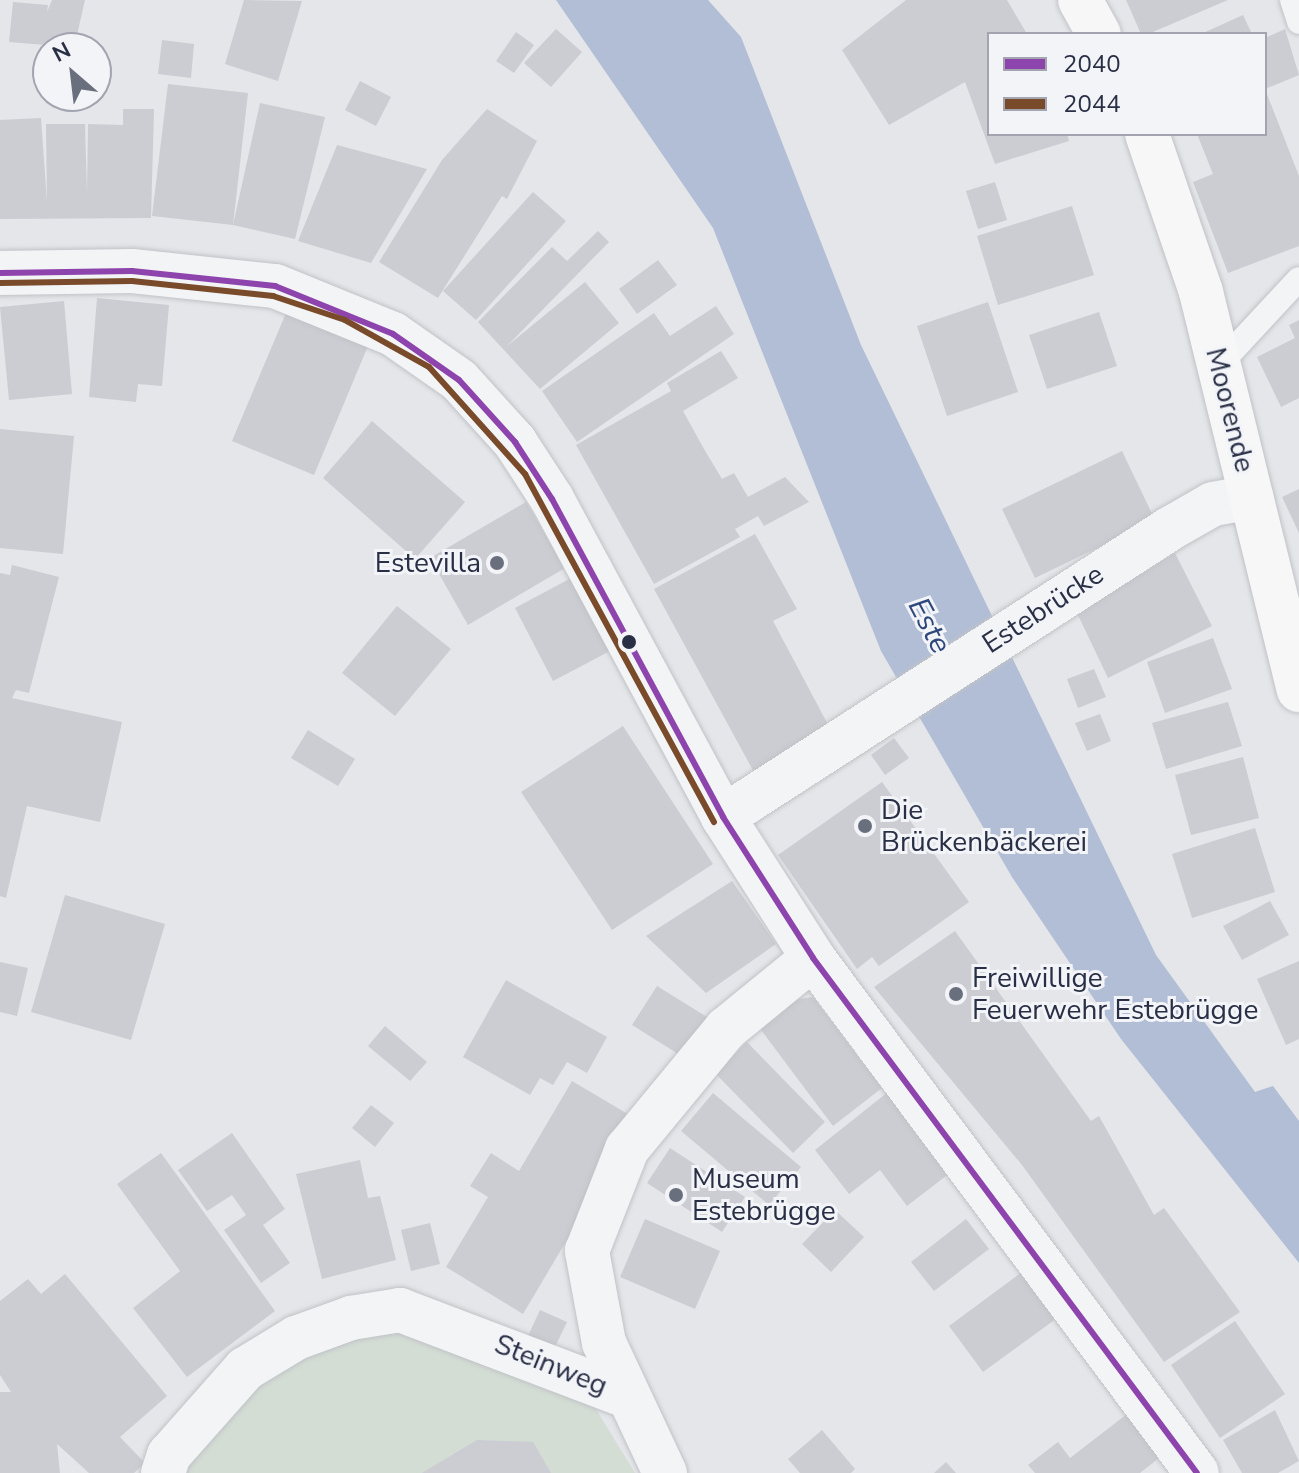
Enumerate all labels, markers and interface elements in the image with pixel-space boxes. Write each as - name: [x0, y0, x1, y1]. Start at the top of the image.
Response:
- north arrow: [32, 32, 112, 112]
- legend: [987, 32, 1267, 136]
- text: N: [47, 35, 76, 70]
- text: 2040: [1063, 48, 1121, 80]
- text: 2044: [1063, 88, 1121, 120]
- street label: Moorende: [1198, 344, 1262, 476]
- place label: Estevilla: [375, 546, 481, 580]
- marker: Estevilla: [488, 554, 506, 572]
- street label: Estebrücke: [976, 557, 1110, 661]
- water label: Este: [900, 592, 958, 660]
- unlabelled marker: [621, 634, 637, 650]
- place label: Die Brückenbäckerei: [881, 793, 1087, 859]
- marker: Die Brückenbäckerei: [856, 817, 874, 835]
- place label: Freiwillige Feuerwehr Estebrügge: [972, 961, 1258, 1027]
- marker: Freiwillige Feuerwehr Estebrügge: [947, 985, 965, 1003]
- place label: Museum Estebrügge: [692, 1162, 836, 1228]
- marker: Museum Estebrügge: [667, 1186, 685, 1204]
- street label: Steinweg: [490, 1327, 612, 1403]

